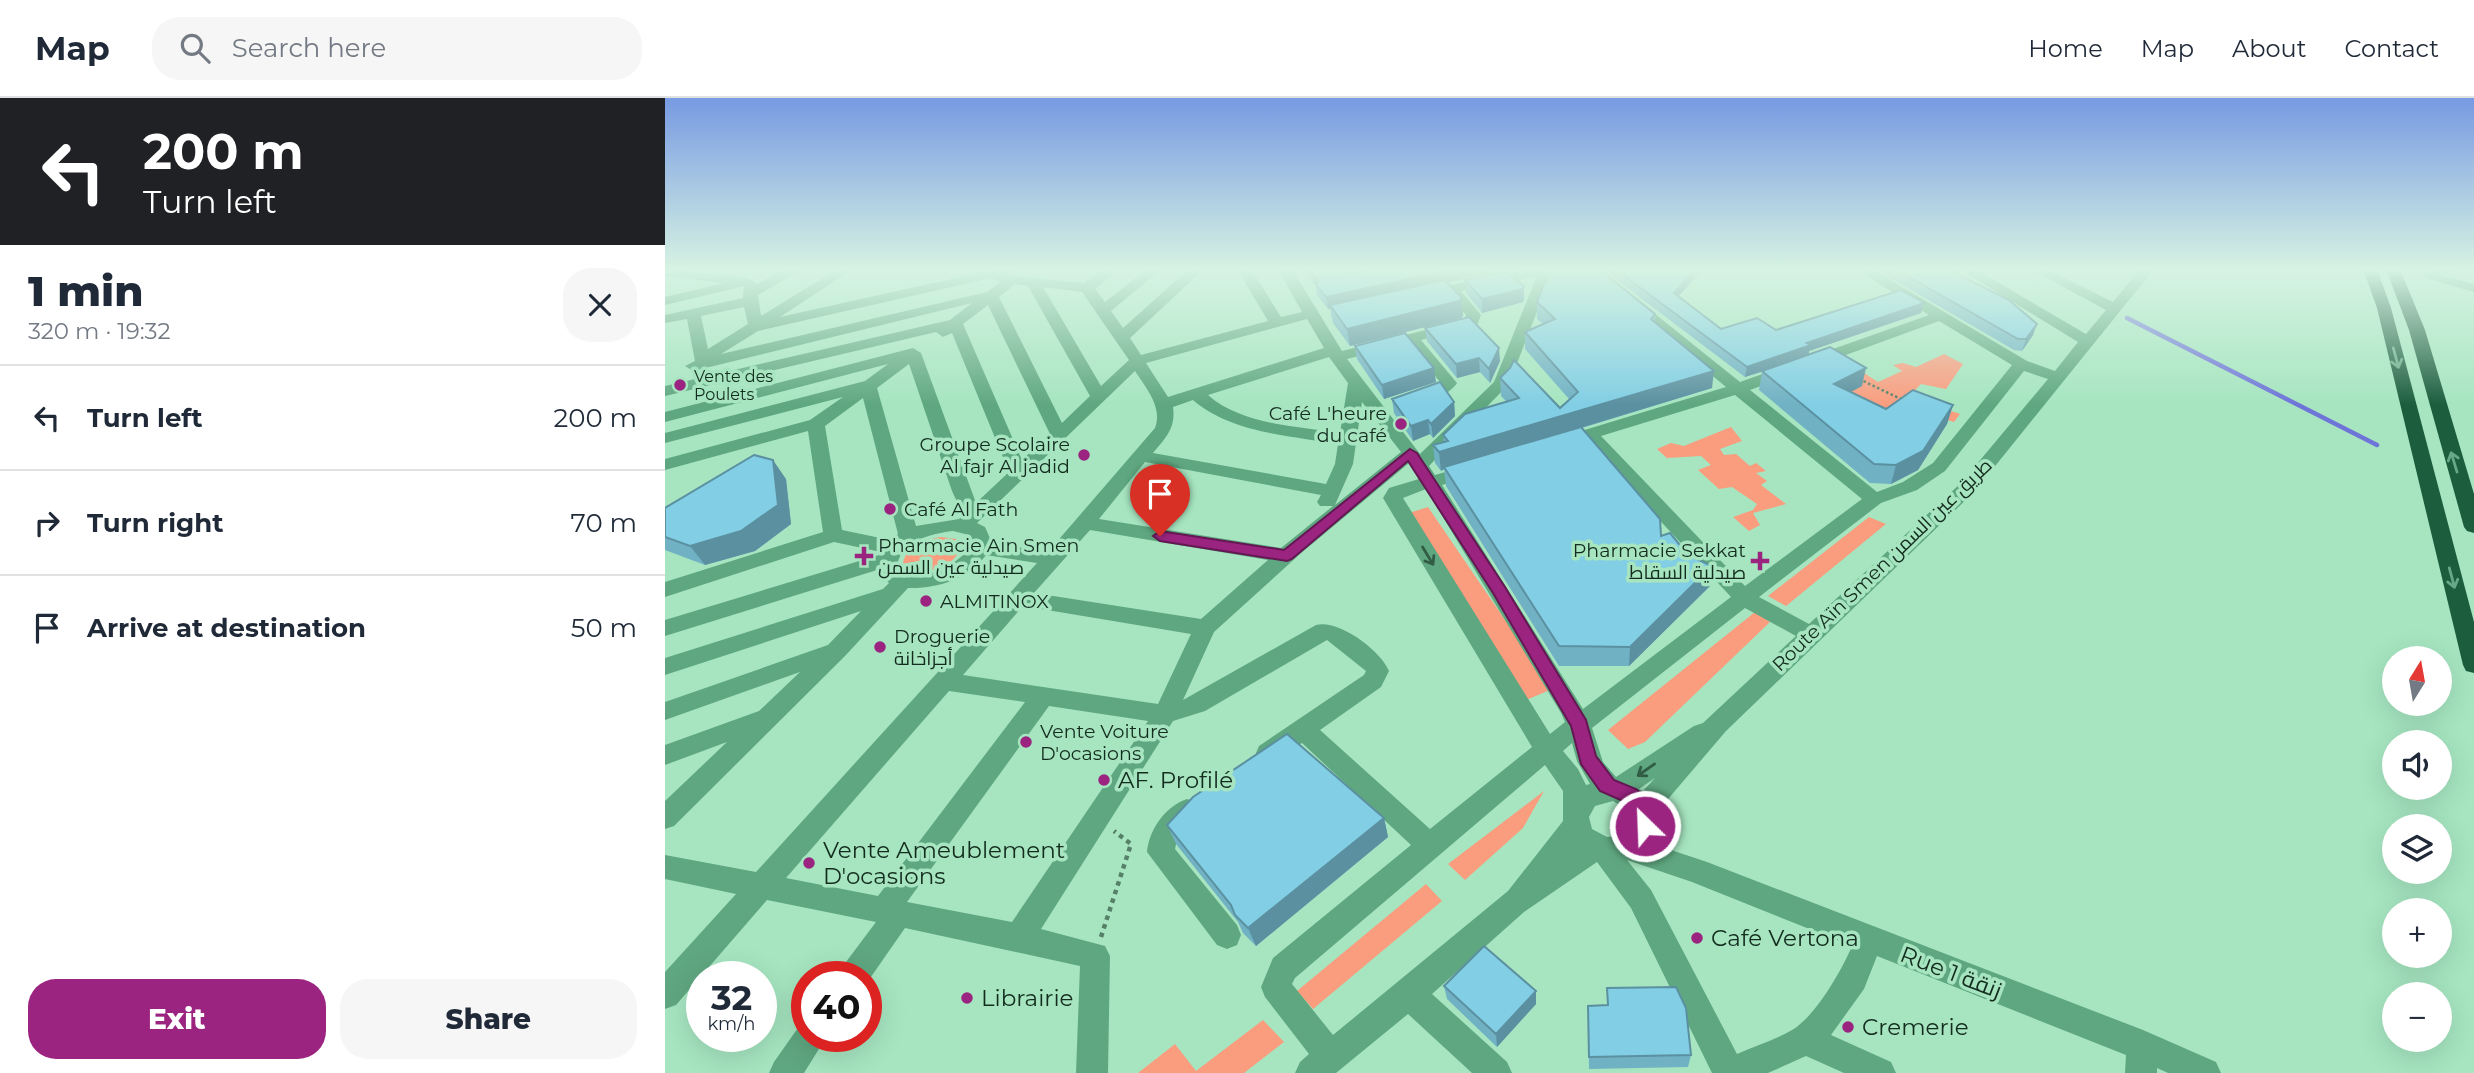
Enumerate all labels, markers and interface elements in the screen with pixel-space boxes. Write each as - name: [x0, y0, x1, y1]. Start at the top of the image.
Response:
- search box: [152, 17, 642, 80]
- text: Map: [35, 28, 110, 68]
- icon: search: [176, 29, 214, 67]
- text: Search here: [232, 32, 386, 64]
- text: Home: [2028, 34, 2103, 63]
- text: Map: [2141, 34, 2194, 63]
- text: About: [2232, 34, 2306, 63]
- text: Contact: [2344, 34, 2439, 63]
- text: 200 m: [143, 122, 304, 181]
- icon: left: [28, 126, 119, 217]
- text: Turn left: [143, 182, 277, 221]
- text: 1 min: [28, 265, 144, 317]
- button: close: [563, 268, 637, 342]
- text: 320 m · 19:32: [28, 317, 170, 345]
- one-way arrow: [2390, 346, 2403, 368]
- place label: Vente des Poulets: [694, 367, 773, 404]
- marker: Vente des Poulets: [672, 377, 688, 393]
- icon: left: [28, 399, 66, 437]
- text: Turn left: [87, 402, 203, 434]
- text: 200 m: [553, 402, 637, 434]
- place label: Café L'heure du café: [1269, 402, 1387, 447]
- marker: Café L'heure du café: [1393, 416, 1409, 432]
- place label: Groupe Scolaire Al fajr Al jadid: [920, 433, 1070, 478]
- marker: Groupe Scolaire Al fajr Al jadid: [1076, 447, 1092, 463]
- one-way arrow: [2447, 451, 2460, 473]
- street label: Route Aïn Smen طريق عين السمن: [1767, 454, 1997, 677]
- pin: [1130, 464, 1190, 536]
- icon: arrive: [1141, 475, 1179, 513]
- place label: Café Al Fath: [904, 498, 1018, 521]
- marker: Café Al Fath: [882, 501, 898, 517]
- icon: right: [28, 504, 66, 542]
- text: Turn right: [87, 507, 223, 539]
- text: 70 m: [571, 507, 637, 539]
- place label: Pharmacie Ain Smen صيدلية عين السمن: [878, 534, 1079, 579]
- place label: Pharmacie Sekkat صيدلية السقاط: [1573, 539, 1746, 584]
- one-way arrow: [1421, 546, 1435, 566]
- marker: Pharmacie Ain Smen صيدلية عين السمن: [856, 548, 872, 564]
- marker: Pharmacie Sekkat صيدلية السقاط: [1752, 553, 1768, 569]
- one-way arrow: [2446, 567, 2459, 589]
- place label: ALMITINOX: [940, 590, 1049, 613]
- marker: ALMITINOX: [918, 593, 934, 609]
- icon: arrive: [28, 609, 66, 647]
- text: Arrive at destination: [87, 612, 366, 644]
- text: 50 m: [571, 612, 637, 644]
- place label: Droguerie أجزاخانة: [894, 625, 990, 670]
- marker: Droguerie أجزاخانة: [872, 639, 888, 655]
- north arrow: [2382, 646, 2452, 716]
- map controls: [2382, 646, 2452, 1052]
- place label: Vente Voiture D'ocasions: [1040, 720, 1169, 765]
- button: sound: [2382, 730, 2452, 800]
- marker: Vente Voiture D'ocasions: [1018, 734, 1034, 750]
- one-way arrow: [1637, 763, 1656, 777]
- place label: AF. Profilé: [1118, 766, 1233, 794]
- marker: AF. Profilé: [1096, 772, 1112, 788]
- position arrow: [1608, 789, 1682, 863]
- button: layers: [2382, 814, 2452, 884]
- place label: Vente Ameublement D'ocasions: [823, 836, 1065, 890]
- marker: Vente Ameublement D'ocasions: [801, 855, 817, 871]
- button: +: [2382, 898, 2452, 968]
- place label: Café Vertona: [1711, 924, 1859, 952]
- marker: Café Vertona: [1689, 930, 1705, 946]
- street label: Rue 1 زنقة: [1896, 940, 2006, 1004]
- speed limit sign: 40: [791, 961, 882, 1052]
- text: 32: [711, 976, 752, 1019]
- button: Exit: [28, 979, 326, 1059]
- button: Share: [340, 979, 637, 1059]
- button: −: [2382, 982, 2452, 1052]
- place label: Librairie: [981, 984, 1074, 1012]
- marker: Librairie: [959, 990, 975, 1006]
- text: km/h: [707, 1013, 756, 1035]
- place label: Cremerie: [1862, 1013, 1969, 1041]
- marker: Cremerie: [1840, 1019, 1856, 1035]

